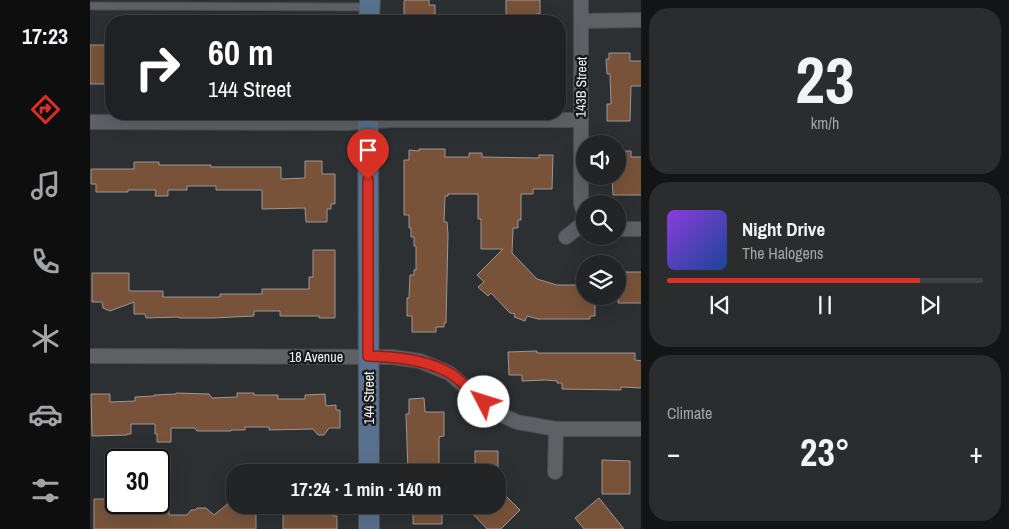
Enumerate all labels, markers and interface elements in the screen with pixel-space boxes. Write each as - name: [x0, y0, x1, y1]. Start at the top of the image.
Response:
- text: 17:23: [22, 21, 68, 51]
- text: 60 m: [208, 29, 273, 76]
- icon: right: [125, 35, 190, 100]
- text: 23: [795, 36, 855, 123]
- street label: 143B Street: [571, 57, 591, 117]
- text: 144 Street: [208, 74, 291, 104]
- icon: directions: [28, 92, 63, 127]
- text: km/h: [811, 112, 839, 134]
- pin: [347, 129, 389, 180]
- map controls: [576, 135, 626, 305]
- button: sound: [576, 135, 626, 185]
- icon: arrive: [354, 136, 382, 164]
- icon: music: [28, 168, 63, 203]
- button: search: [576, 195, 626, 245]
- text: Night Drive: [742, 216, 825, 242]
- text: The Halogens: [742, 242, 824, 264]
- icon: phone: [28, 244, 63, 279]
- button: layers: [576, 255, 626, 305]
- icon: previous: [706, 291, 734, 319]
- icon: pause: [811, 291, 839, 319]
- icon: next: [916, 291, 944, 319]
- icon: climate: [28, 321, 63, 356]
- street label: 18 Avenue: [289, 348, 343, 366]
- street label: 144 Street: [360, 372, 378, 424]
- position arrow: [457, 375, 509, 427]
- icon: car: [28, 397, 63, 432]
- text: Climate: [667, 402, 712, 424]
- text: 23°: [800, 427, 850, 478]
- text: −: [667, 434, 680, 472]
- text: +: [970, 434, 983, 472]
- speed limit sign: 30: [105, 449, 170, 514]
- icon: filters: [28, 473, 63, 508]
- text: 17:24 · 1 min · 140 m: [291, 476, 441, 502]

